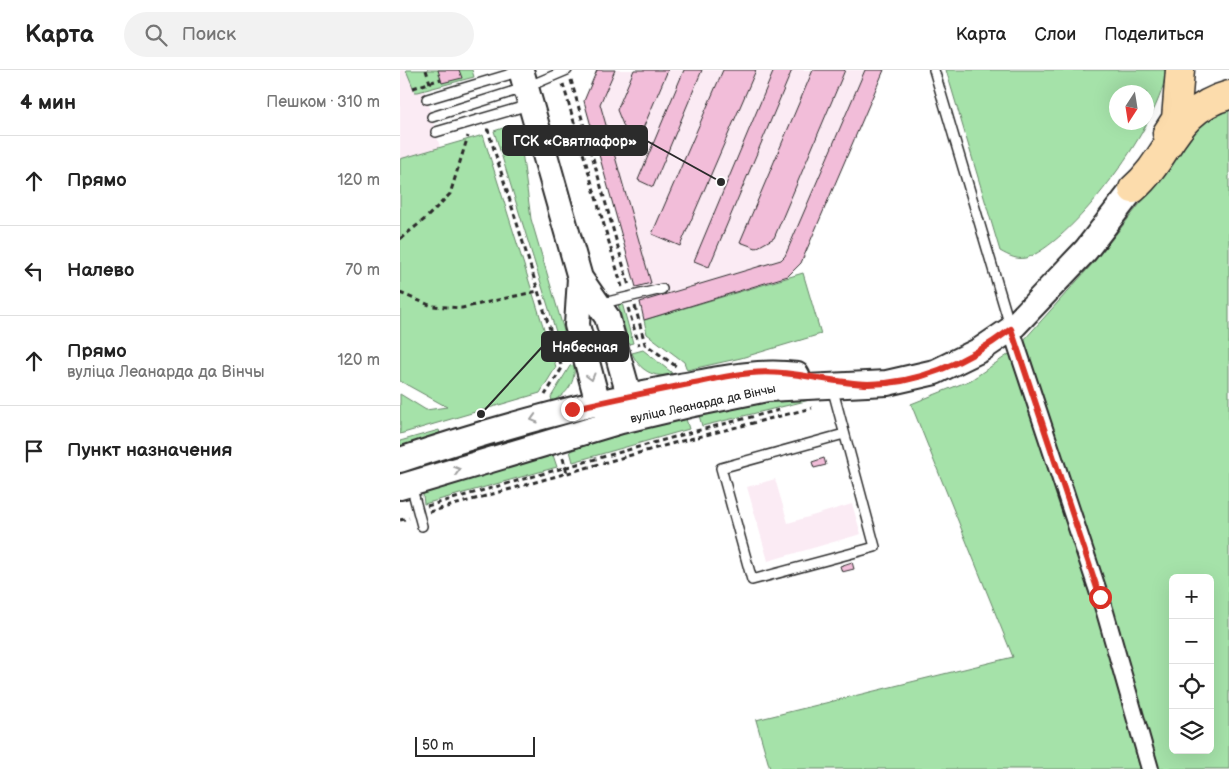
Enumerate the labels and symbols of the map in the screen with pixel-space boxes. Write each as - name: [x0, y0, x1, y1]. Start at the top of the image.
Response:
- north arrow: [1109, 85, 1154, 130]
- callout: ГСК «Святлафор»: [503, 126, 647, 155]
- text: ГСК «Святлафор»: [513, 133, 637, 150]
- callout: Нябесная: [542, 332, 628, 361]
- text: Нябесная: [552, 339, 618, 356]
- one-way arrow: [585, 372, 596, 381]
- street label: вуліца Леанарда да Вінчы: [629, 381, 777, 427]
- route end: [561, 398, 584, 421]
- one-way arrow: [529, 413, 538, 424]
- one-way arrow: [452, 465, 460, 475]
- route start: [1089, 586, 1112, 609]
- scale bar: [415, 734, 535, 757]

